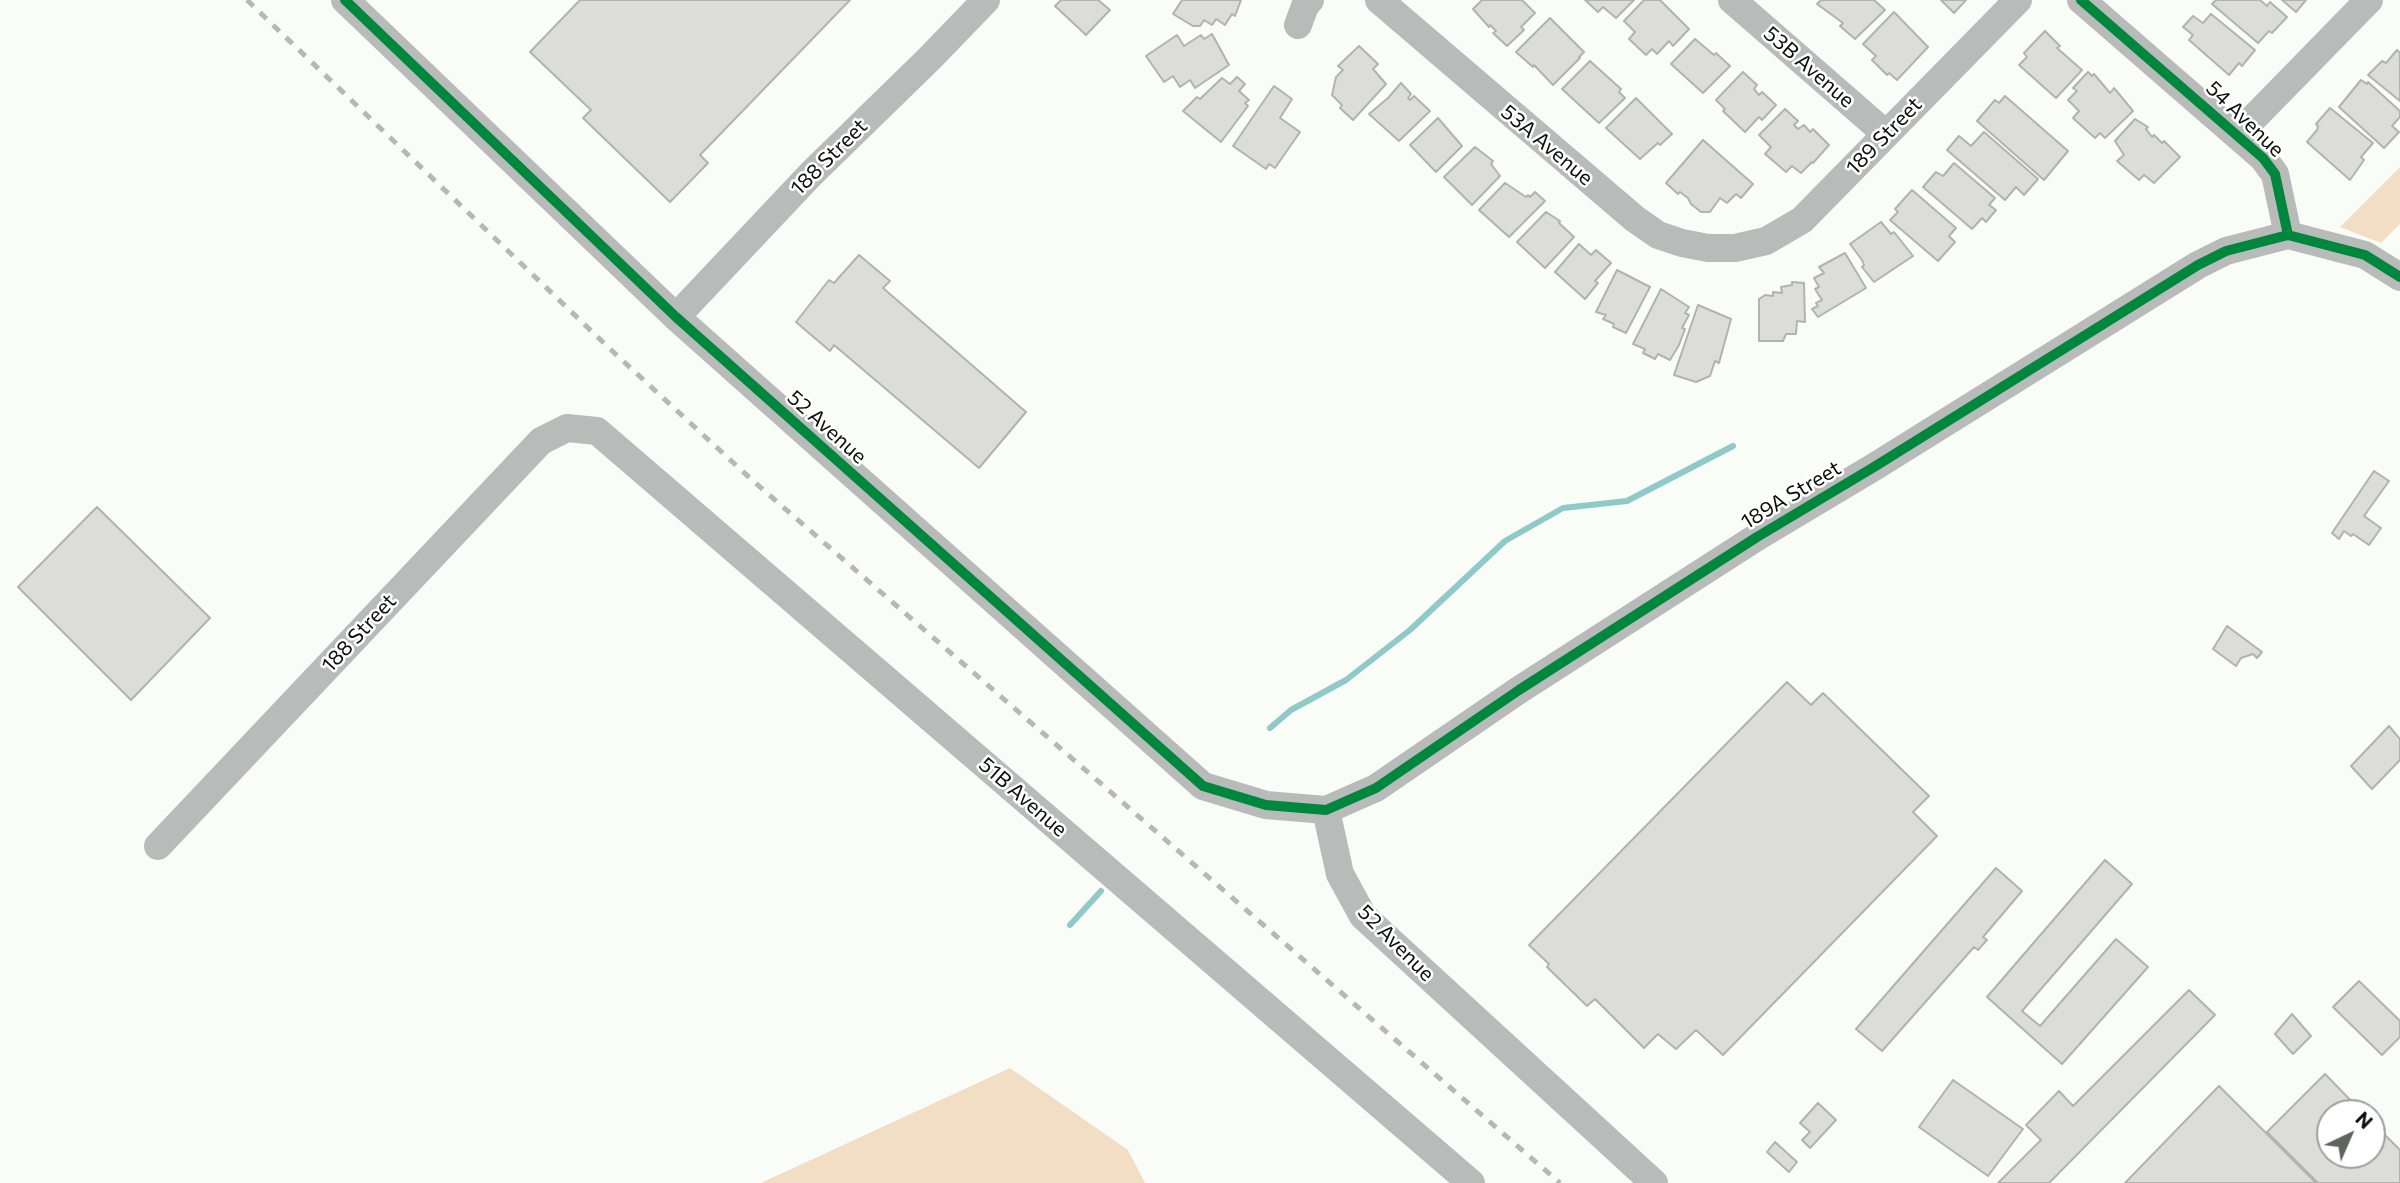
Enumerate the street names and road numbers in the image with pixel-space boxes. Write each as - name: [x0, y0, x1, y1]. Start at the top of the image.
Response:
- street label: 53B Avenue: [1759, 21, 1859, 113]
- street label: 54 Avenue: [2201, 76, 2289, 162]
- street label: 189 Street: [1841, 92, 1927, 180]
- street label: 53A Avenue: [1496, 99, 1598, 191]
- street label: 188 Street: [785, 113, 873, 201]
- street label: 52 Avenue: [782, 385, 872, 469]
- street label: 189A Street: [1737, 455, 1845, 535]
- street label: 188 Street: [316, 589, 402, 677]
- street label: 51B Avenue: [974, 752, 1072, 842]
- street label: 52 Avenue: [1353, 900, 1439, 986]

